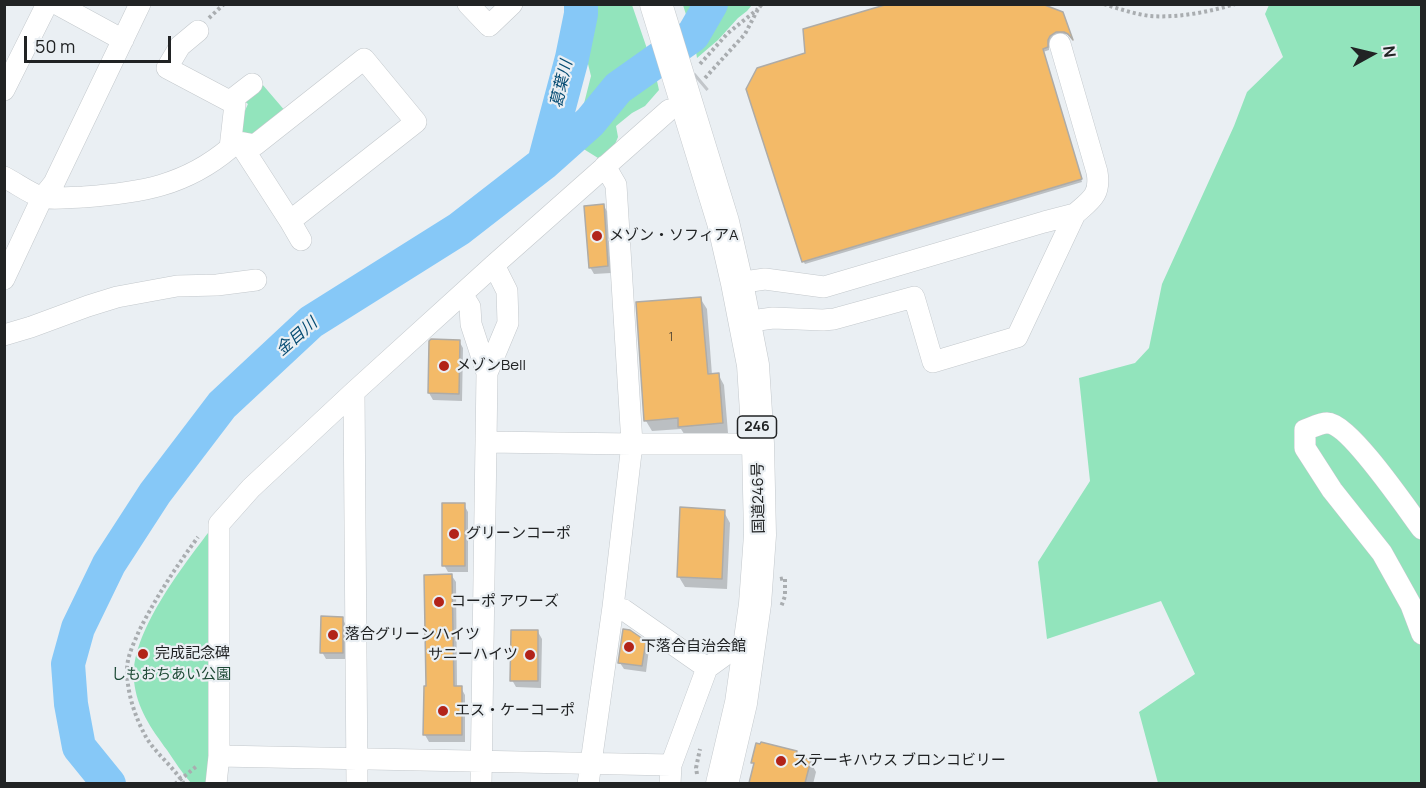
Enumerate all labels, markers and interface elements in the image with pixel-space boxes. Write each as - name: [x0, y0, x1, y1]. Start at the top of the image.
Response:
- scale bar: [27, 24, 174, 62]
- north arrow: [1342, 24, 1402, 84]
- text: 50 m: [35, 34, 75, 58]
- text: N: [1378, 44, 1402, 59]
- water label: 葛葉川: [547, 58, 577, 110]
- place label: メゾン・ソフィアA: [609, 227, 739, 245]
- marker: メゾン・ソフィアA: [590, 229, 604, 243]
- water label: 金目川: [273, 314, 321, 360]
- house number: 1: [669, 331, 673, 345]
- place label: メゾンBell: [456, 357, 526, 375]
- marker: メゾンBell: [437, 359, 451, 373]
- road number: 246: [738, 416, 777, 438]
- street label: 国道246号: [749, 462, 769, 534]
- place label: グリーンコーポ: [466, 525, 571, 543]
- marker: グリーンコーポ: [447, 527, 461, 541]
- place label: コーポ アワーズ: [451, 593, 559, 611]
- marker: コーポ アワーズ: [432, 595, 446, 609]
- place label: 落合グリーンハイツ: [345, 626, 480, 644]
- marker: 落合グリーンハイツ: [326, 628, 340, 642]
- place label: 下落合自治会館: [641, 638, 746, 656]
- marker: 下落合自治会館: [622, 640, 636, 654]
- place label: 完成記念碑: [155, 645, 230, 663]
- place label: サニーハイツ: [428, 646, 518, 664]
- marker: 完成記念碑: [136, 647, 150, 661]
- marker: サニーハイツ: [523, 648, 537, 662]
- park label: しもおちあい公園: [111, 666, 231, 684]
- place label: エス・ケーコーポ: [455, 702, 575, 720]
- marker: エス・ケーコーポ: [436, 704, 450, 718]
- place label: ステーキハウス ブロンコビリー: [793, 752, 1006, 770]
- marker: ステーキハウス ブロンコビリー: [774, 754, 788, 768]

